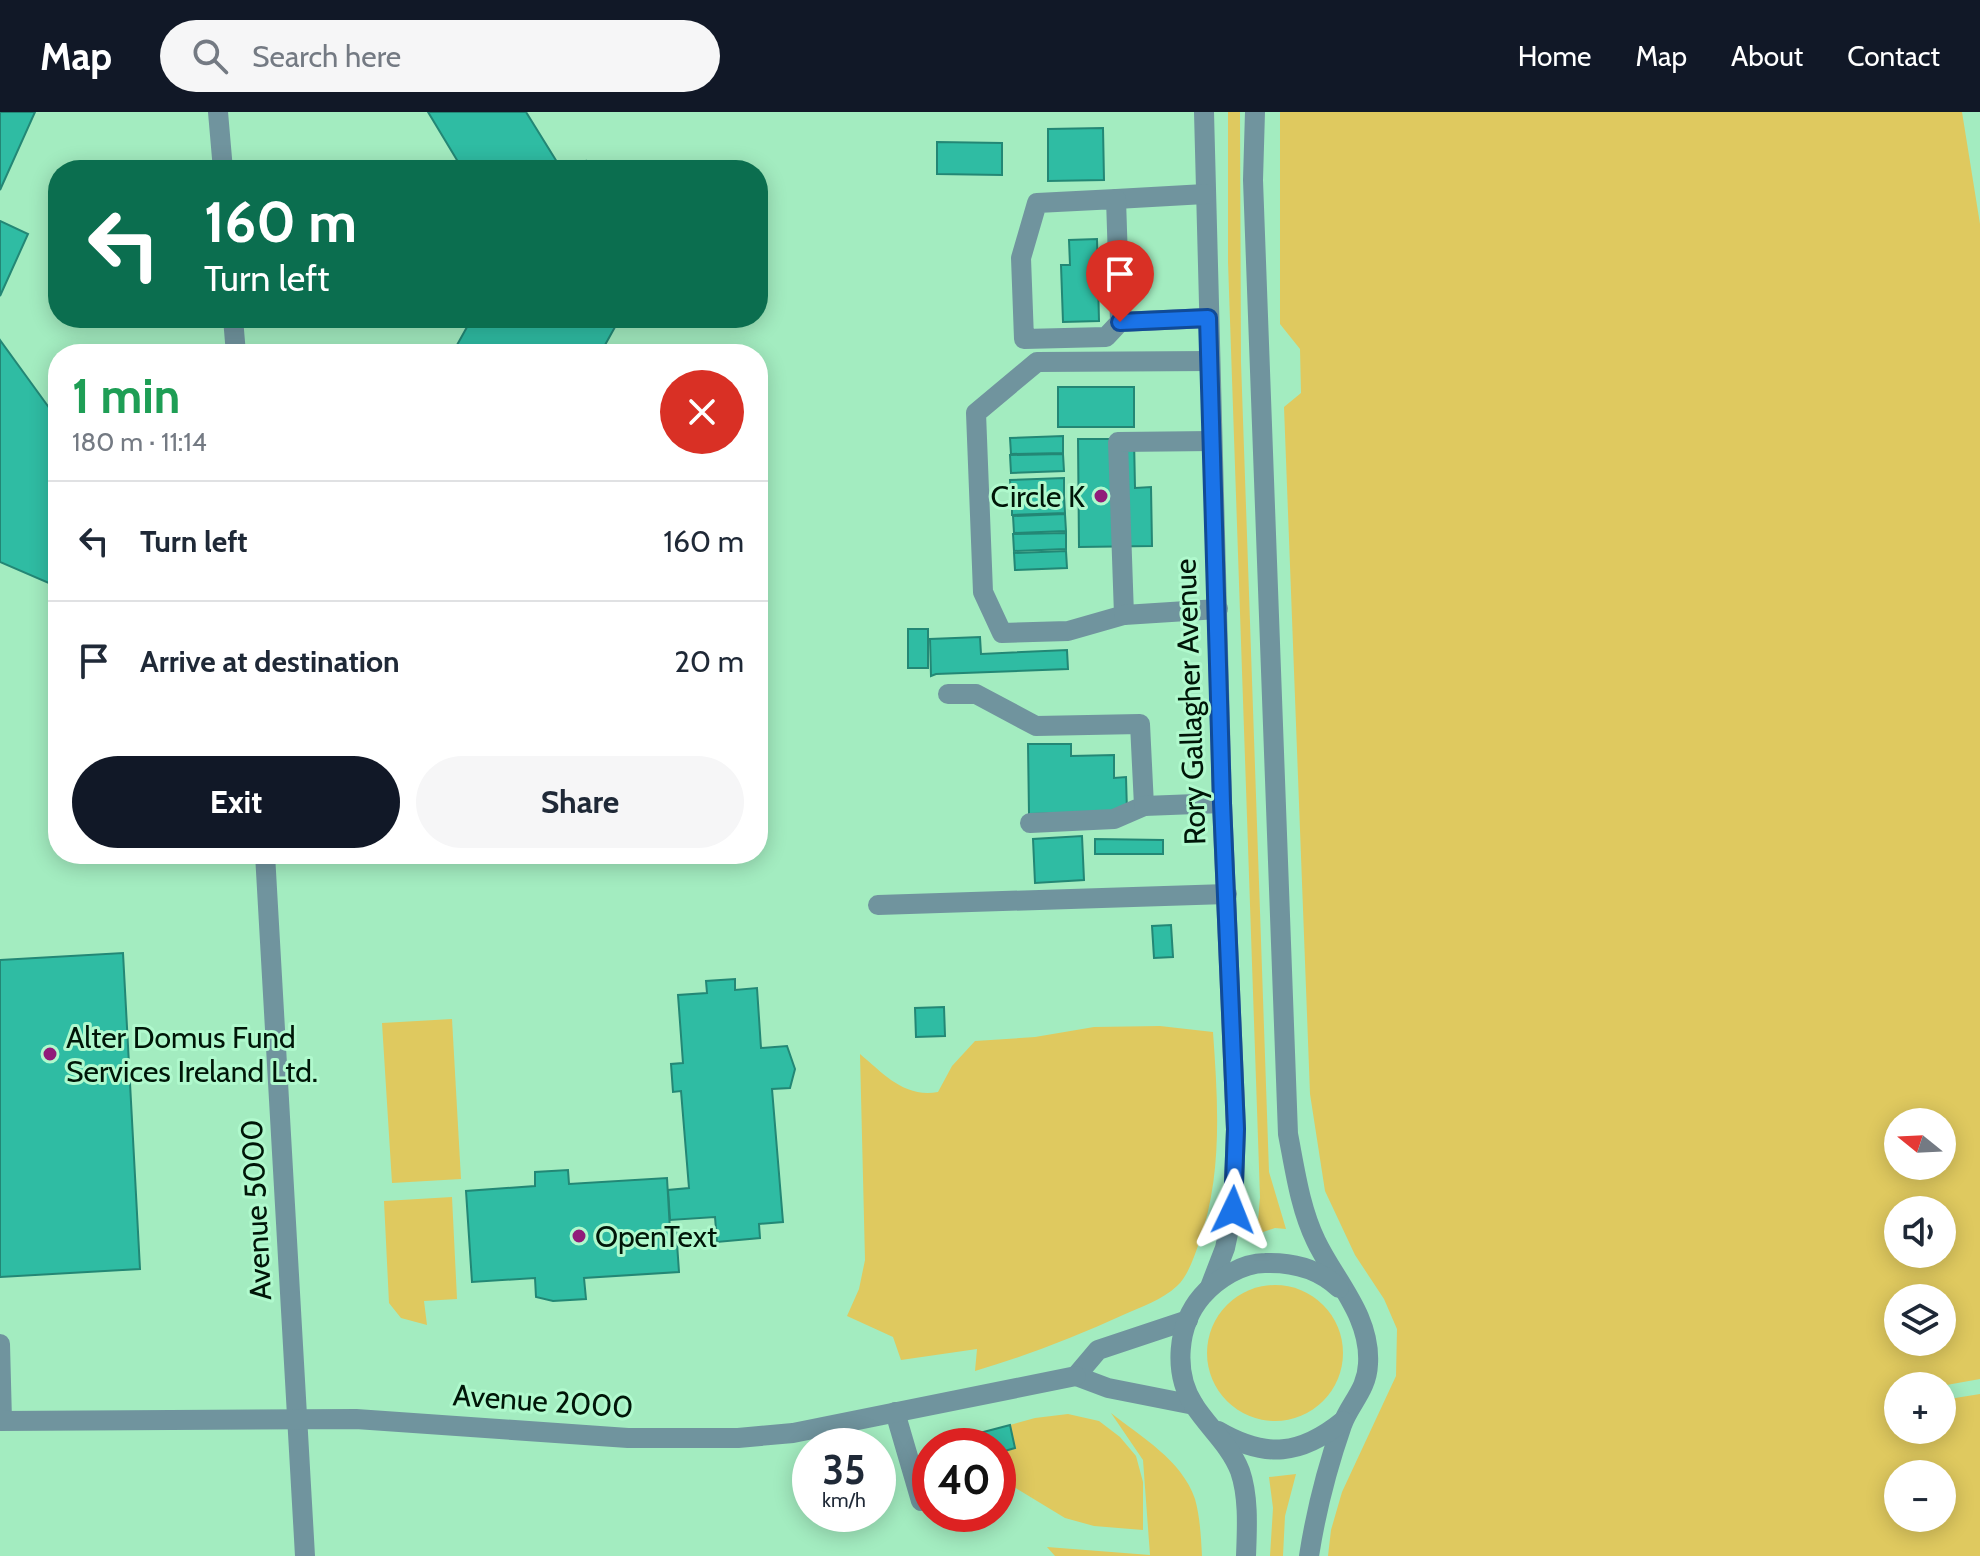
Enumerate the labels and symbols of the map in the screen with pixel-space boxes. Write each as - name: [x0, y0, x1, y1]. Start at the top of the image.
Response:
- pin: [1086, 240, 1154, 322]
- place label: Circle K: [990, 478, 1085, 515]
- marker: Circle K: [1092, 487, 1110, 505]
- street label: Rory Gallagher Avenue: [1167, 558, 1213, 846]
- place label: Alter Domus Fund Services Ireland Ltd.: [66, 1019, 318, 1090]
- marker: Alter Domus Fund Services Ireland Ltd.: [41, 1045, 59, 1063]
- north arrow: [1884, 1108, 1956, 1180]
- street label: Avenue 5000: [233, 1119, 279, 1301]
- position arrow: [1191, 1168, 1275, 1252]
- place label: OpenText: [595, 1218, 717, 1255]
- marker: OpenText: [570, 1227, 588, 1245]
- street label: Avenue 2000: [452, 1376, 634, 1426]
- speed limit sign: 40: [912, 1428, 1016, 1532]

